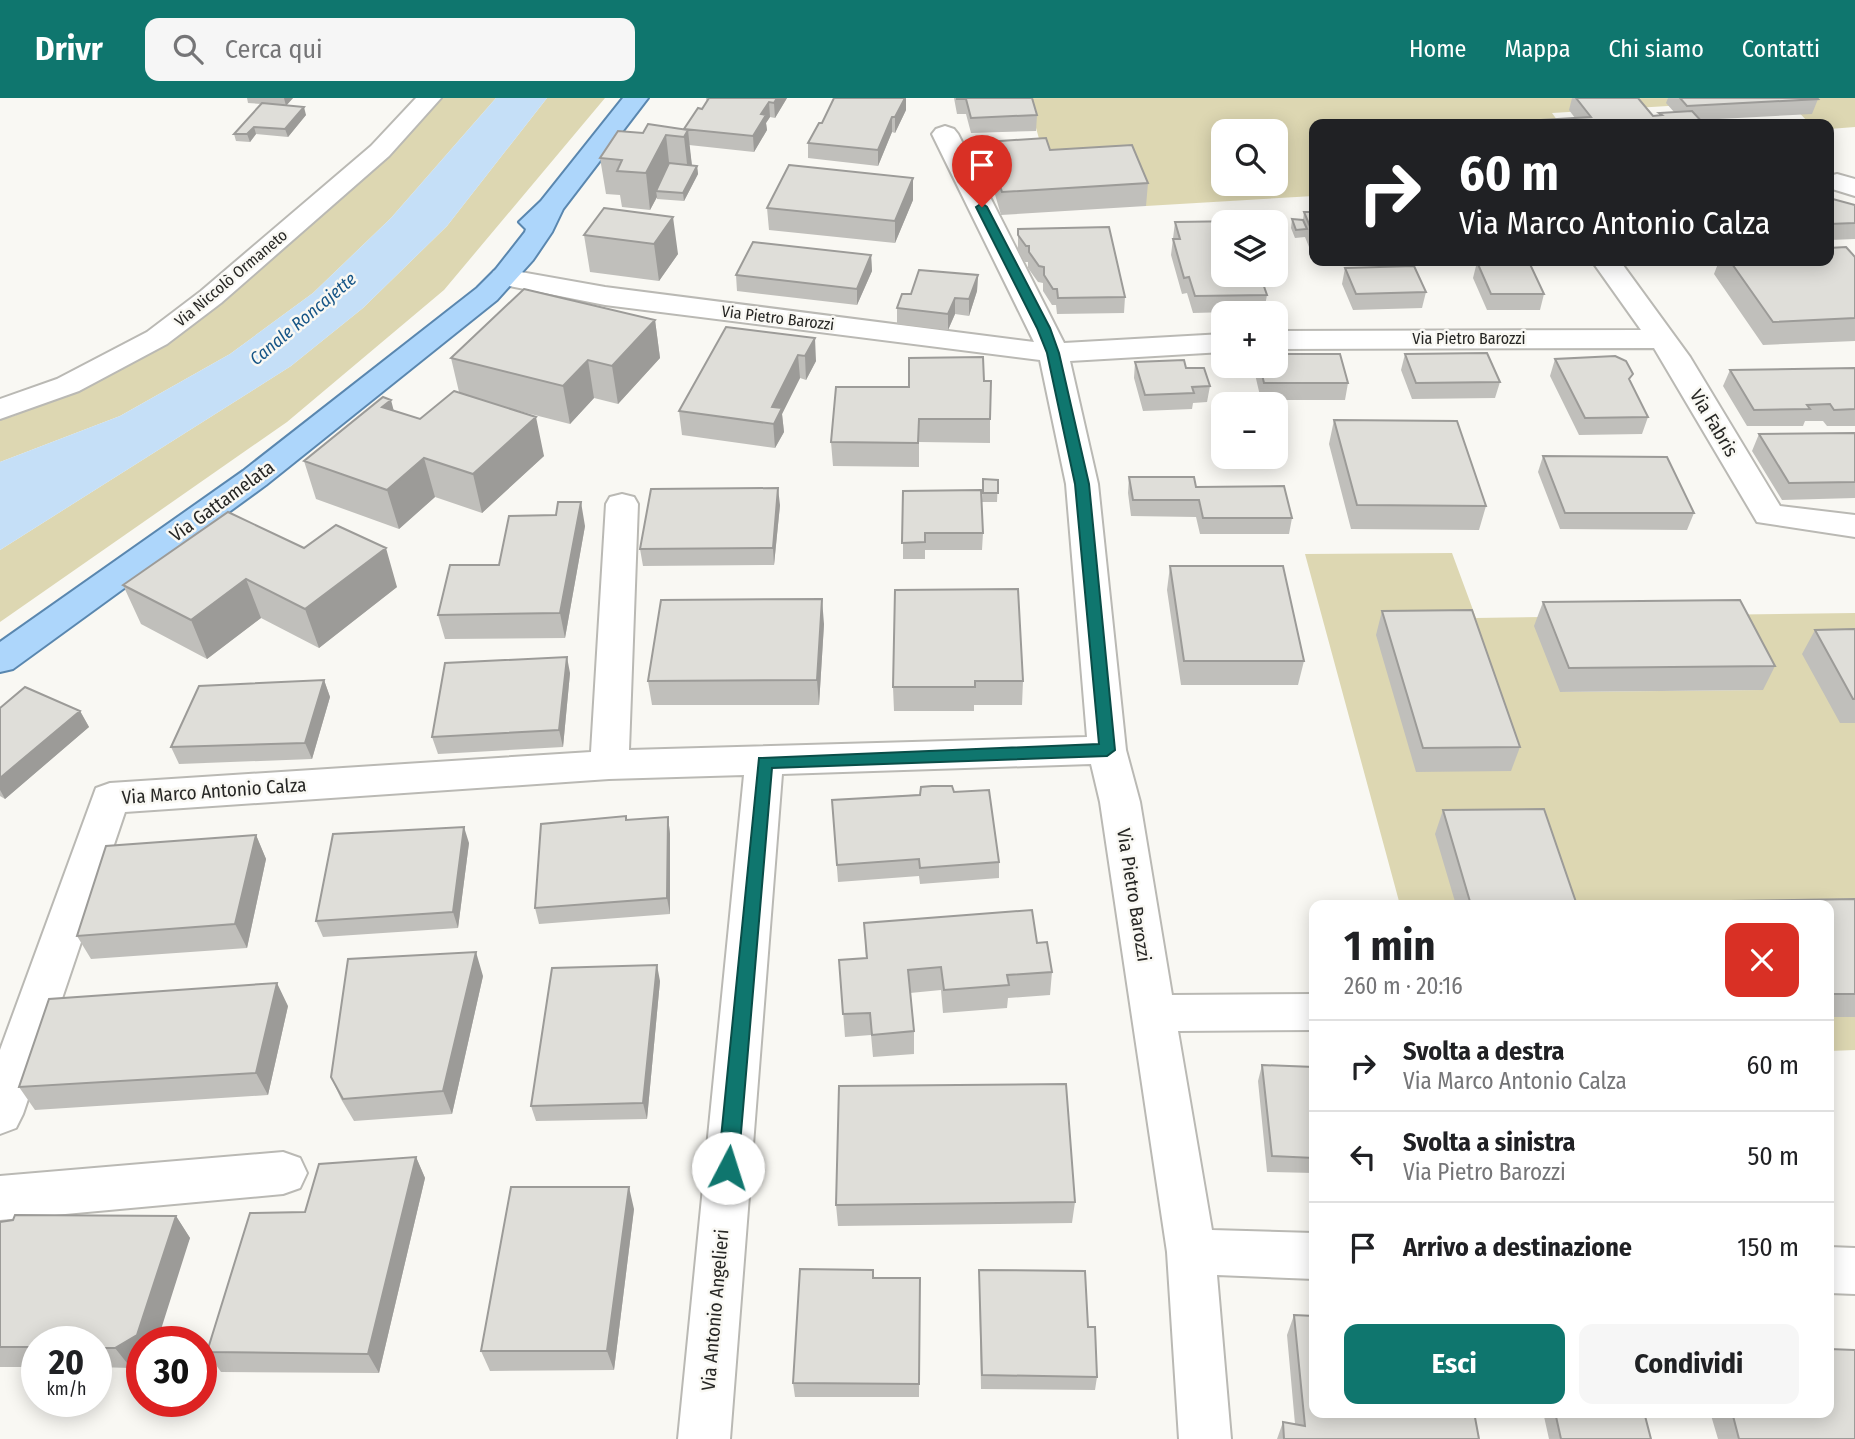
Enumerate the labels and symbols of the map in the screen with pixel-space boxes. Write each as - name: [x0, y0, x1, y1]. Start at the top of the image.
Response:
- pin: [952, 135, 1012, 207]
- street label: Via Niccolò Ormaneto: [171, 225, 291, 331]
- water label: Canale Roncajette: [245, 268, 361, 370]
- street label: Via Pietro Barozzi: [721, 302, 835, 334]
- street label: Via Pietro Barozzi: [1412, 329, 1526, 348]
- street label: Via Fabris: [1685, 385, 1743, 461]
- street label: Via Gattamelata: [165, 455, 279, 547]
- street label: Via Marco Antonio Calza: [121, 773, 307, 809]
- street label: Via Pietro Barozzi: [1112, 827, 1156, 963]
- position arrow: [691, 1131, 765, 1205]
- street label: Via Antonio Angelieri: [696, 1228, 734, 1392]
- speed limit sign: 30: [126, 1326, 217, 1417]

